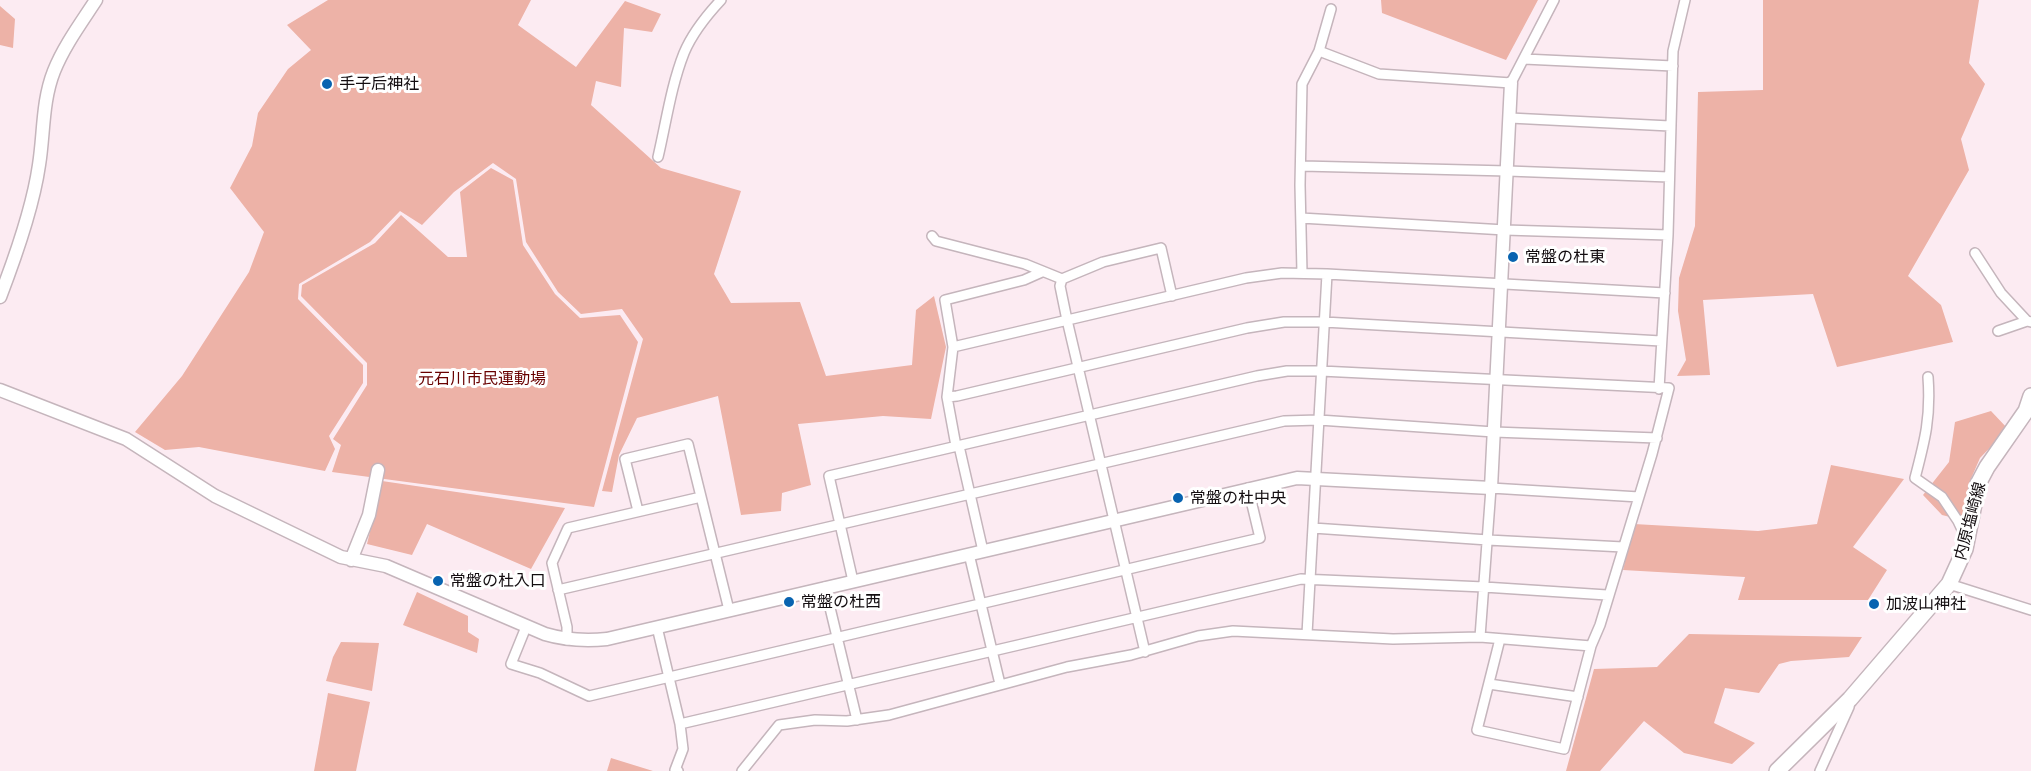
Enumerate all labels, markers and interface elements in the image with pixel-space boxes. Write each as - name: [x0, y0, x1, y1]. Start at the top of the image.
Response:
- place label: 手子后神社: [339, 74, 419, 94]
- marker: 手子后神社: [320, 77, 334, 91]
- place label: 常盤の杜東: [1525, 247, 1605, 267]
- marker: 常盤の杜東: [1506, 250, 1520, 264]
- park label: 元石川市民運動場: [418, 369, 546, 389]
- street label: 内原塩崎線: [1950, 480, 1990, 562]
- place label: 常盤の杜中央: [1190, 488, 1286, 508]
- marker: 常盤の杜中央: [1171, 491, 1185, 505]
- place label: 常盤の杜入口: [450, 571, 546, 591]
- marker: 常盤の杜入口: [431, 574, 445, 588]
- place label: 常盤の杜西: [801, 592, 881, 612]
- place label: 加波山神社: [1886, 594, 1966, 614]
- marker: 常盤の杜西: [782, 595, 796, 609]
- marker: 加波山神社: [1867, 597, 1881, 611]

